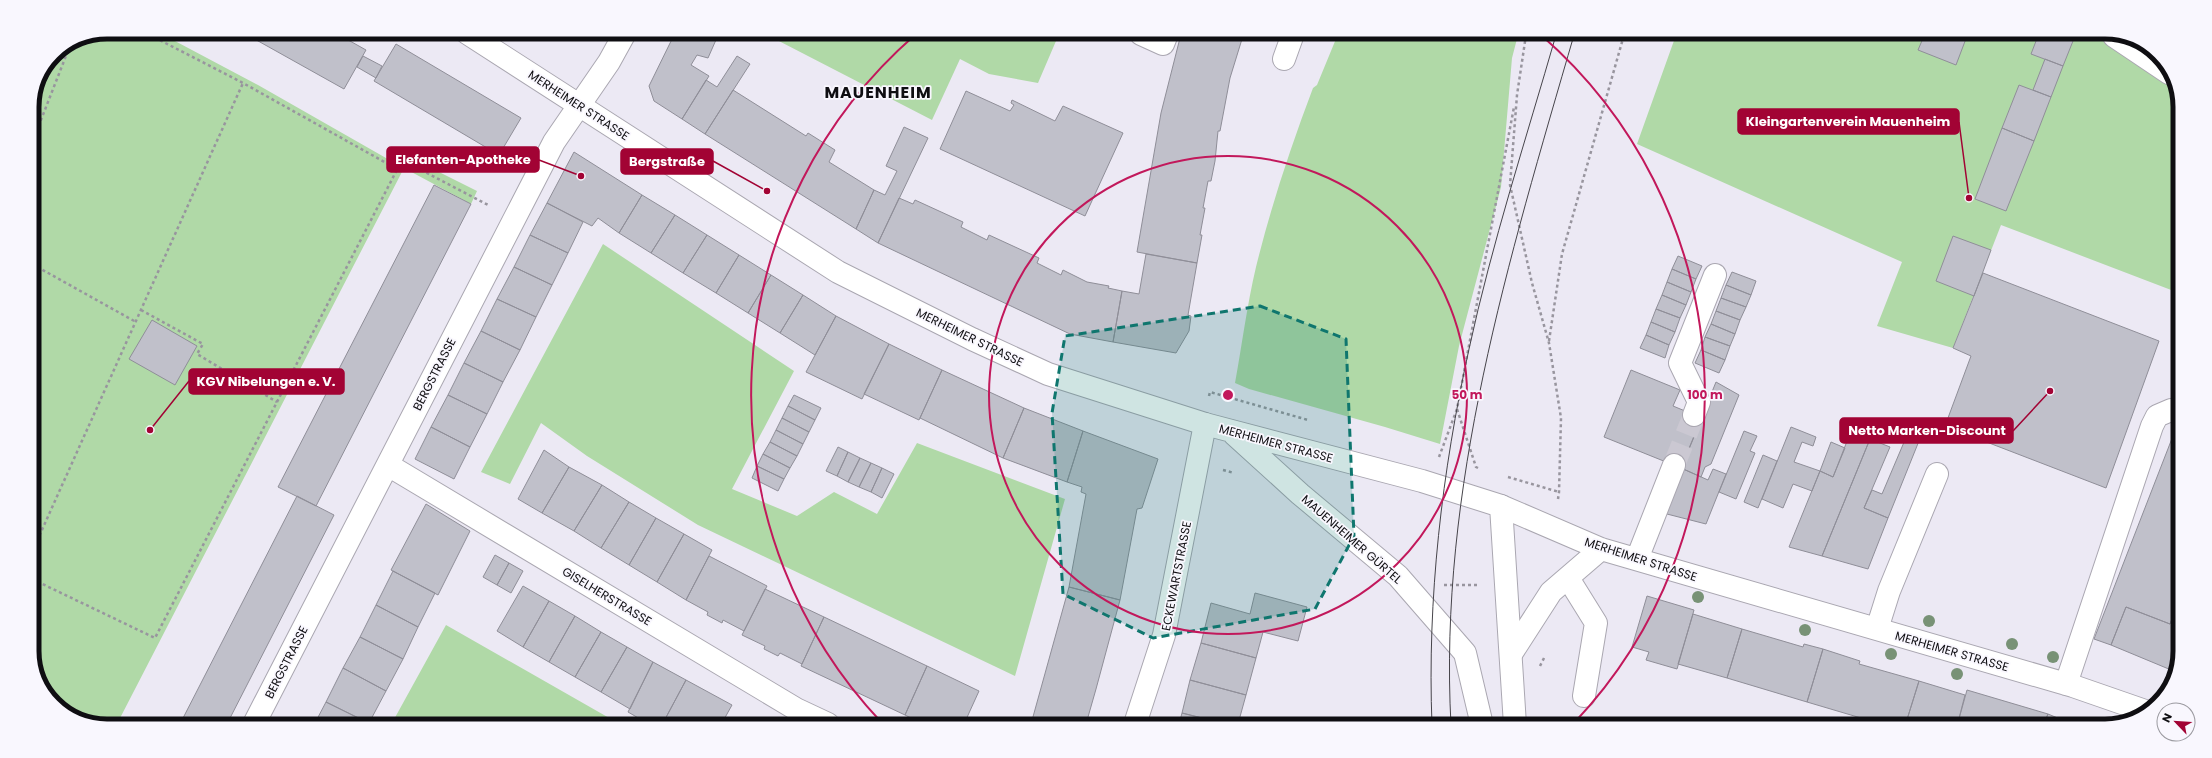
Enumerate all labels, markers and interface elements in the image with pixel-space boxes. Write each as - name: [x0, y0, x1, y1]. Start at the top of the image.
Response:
- street label: MERHEIMER STRASSE: [525, 66, 633, 144]
- district label: MAUENHEIM: [824, 81, 932, 104]
- callout: Kleingartenverein Mauenheim: [1738, 109, 1959, 134]
- text: Kleingartenverein Mauenheim: [1746, 112, 1950, 131]
- callout: Elefanten-Apotheke: [387, 147, 539, 172]
- callout: Bergstraße: [621, 149, 713, 174]
- text: Elefanten-Apotheke: [395, 150, 531, 169]
- text: Bergstraße: [629, 152, 705, 171]
- street label: MERHEIMER STRASSE: [914, 304, 1026, 370]
- street label: BERGSTRASSE: [408, 335, 460, 413]
- callout: KGV Nibelungen e. V.: [189, 369, 344, 394]
- text: KGV Nibelungen e. V.: [197, 372, 336, 391]
- text: 50 m: [1452, 386, 1483, 403]
- text: 100 m: [1687, 386, 1723, 403]
- centre of rings: [1221, 388, 1235, 402]
- callout: Netto Marken-Discount: [1840, 418, 2013, 443]
- street label: MERHEIMER STRASSE: [1217, 420, 1335, 466]
- text: Netto Marken-Discount: [1848, 421, 2006, 440]
- street label: MAUENHEIMER GÜRTEL: [1298, 491, 1406, 587]
- street label: ECKEWARTSTRASSE: [1157, 520, 1195, 632]
- street label: MERHEIMER STRASSE: [1583, 533, 1699, 585]
- street label: GISELHERSTRASSE: [559, 563, 655, 629]
- street label: BERGSTRASSE: [260, 623, 312, 701]
- street label: MERHEIMER STRASSE: [1893, 627, 2011, 675]
- north arrow: [2156, 702, 2196, 742]
- text: N: [2158, 711, 2176, 725]

